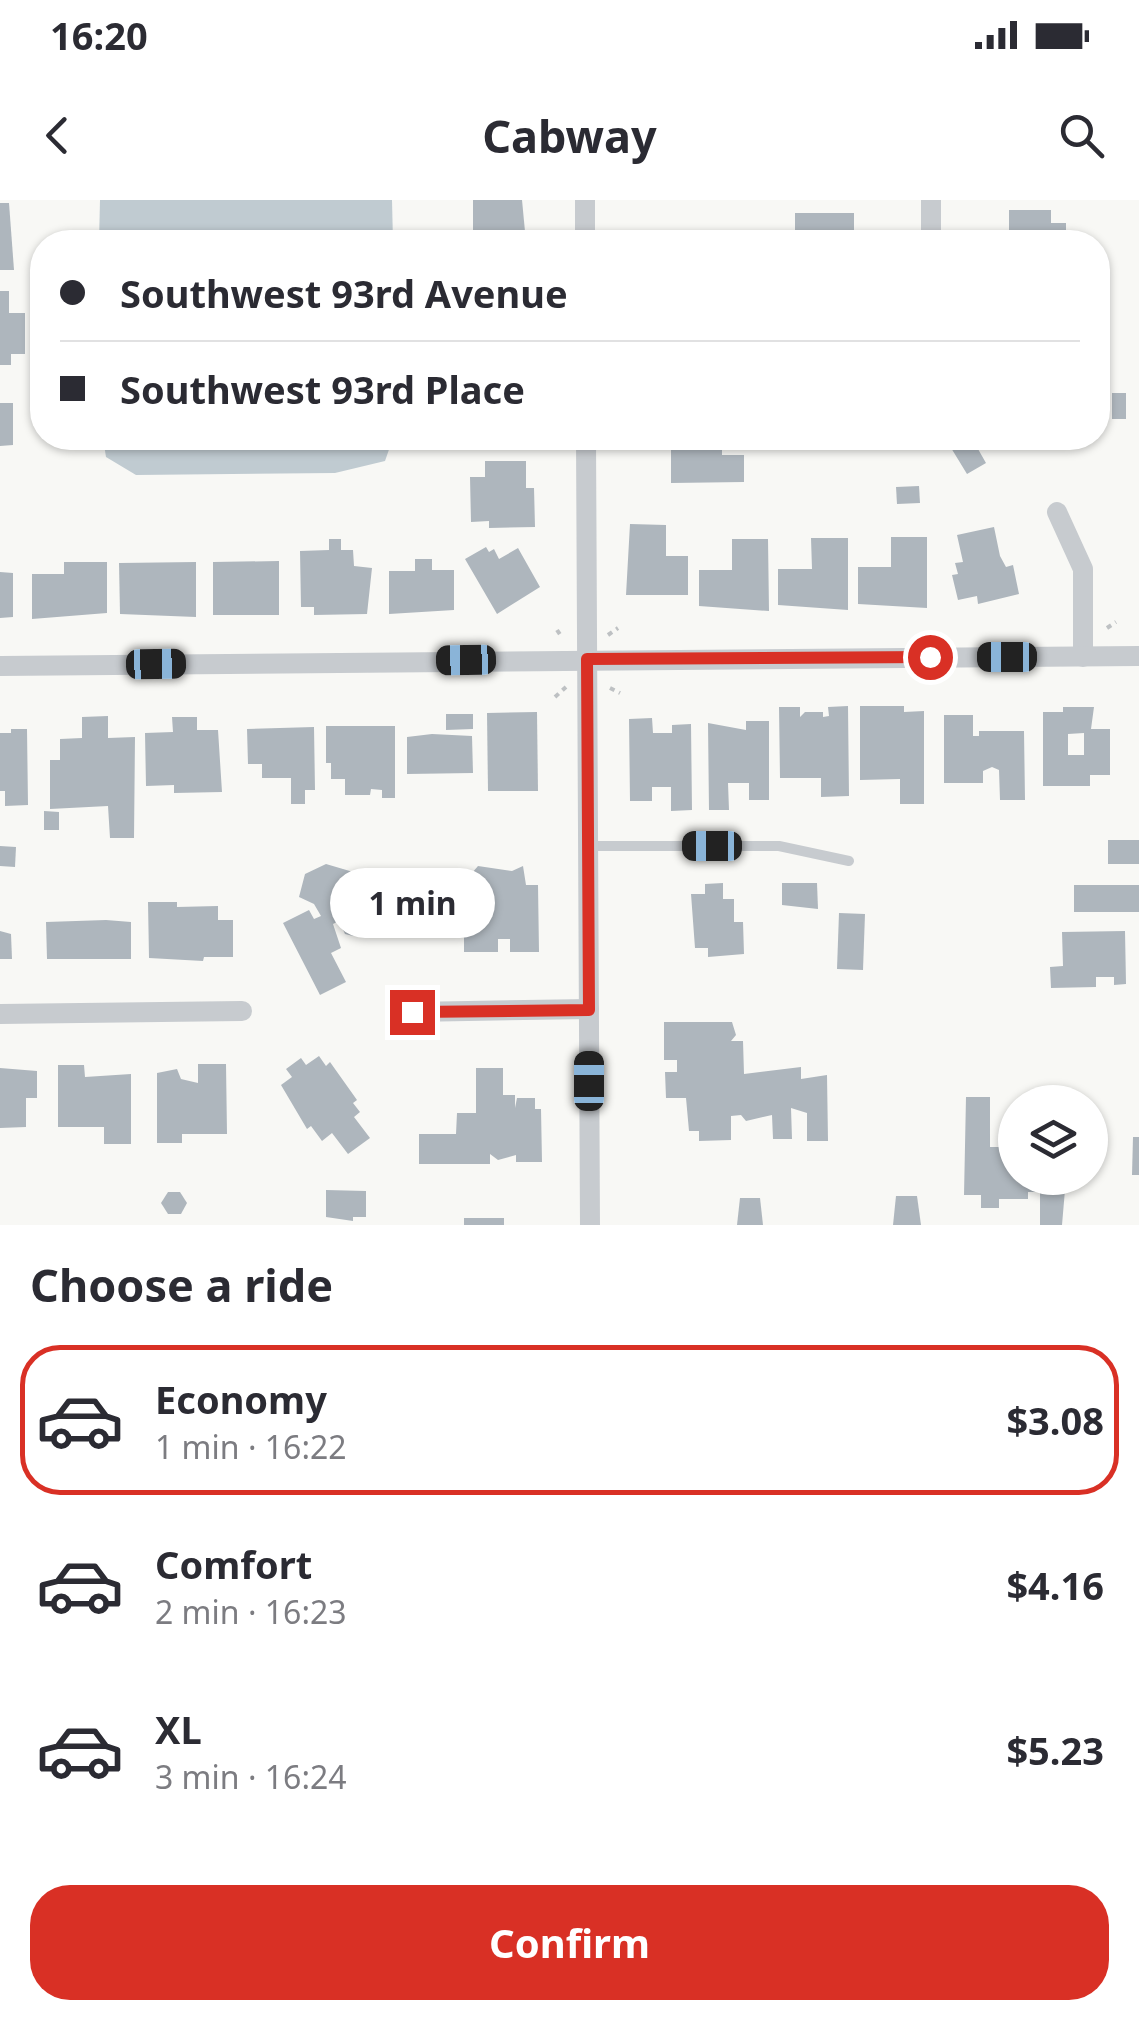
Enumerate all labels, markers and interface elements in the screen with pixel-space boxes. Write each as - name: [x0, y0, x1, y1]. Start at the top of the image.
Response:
- text: 16:20: [50, 9, 148, 61]
- text: Cabway: [482, 105, 657, 166]
- icon: back: [30, 108, 85, 163]
- icon: search: [1054, 108, 1109, 163]
- text: Southwest 93rd Avenue: [120, 267, 568, 319]
- text: Southwest 93rd Place: [120, 363, 525, 415]
- route start: [908, 635, 953, 680]
- car: [977, 642, 1037, 672]
- car: [436, 644, 496, 676]
- car: [126, 648, 186, 680]
- car: [682, 831, 742, 861]
- callout: 1 min: [330, 867, 494, 937]
- text: 1 min: [368, 881, 457, 924]
- route end: [390, 990, 435, 1035]
- car: [574, 1051, 604, 1111]
- map controls: [998, 1085, 1108, 1195]
- button: layers: [998, 1085, 1108, 1195]
- text: Choose a ride: [30, 1254, 333, 1315]
- text: Economy: [155, 1373, 327, 1425]
- icon: car: [35, 1375, 125, 1465]
- text: $3.08: [1006, 1394, 1104, 1446]
- text: 1 min · 16:22: [155, 1425, 347, 1468]
- text: Comfort: [155, 1538, 312, 1590]
- icon: car: [35, 1540, 125, 1630]
- text: $4.16: [1006, 1559, 1104, 1611]
- text: 2 min · 16:23: [155, 1590, 347, 1633]
- text: XL: [155, 1703, 202, 1755]
- icon: car: [35, 1705, 125, 1795]
- text: $5.23: [1006, 1724, 1104, 1776]
- text: 3 min · 16:24: [155, 1755, 347, 1798]
- button: Confirm: [30, 1885, 1109, 2000]

